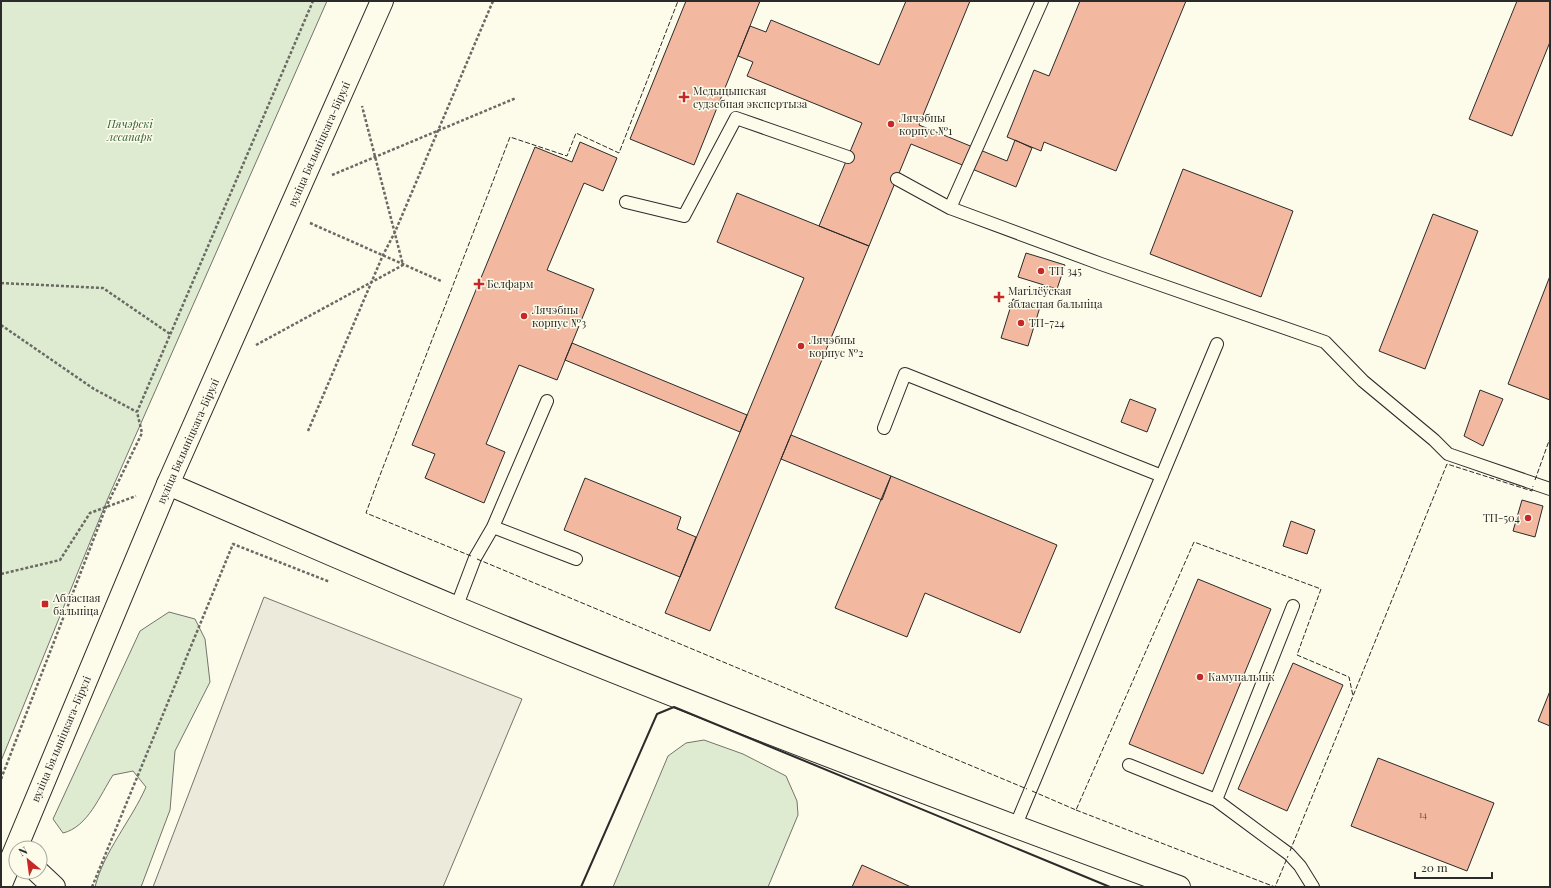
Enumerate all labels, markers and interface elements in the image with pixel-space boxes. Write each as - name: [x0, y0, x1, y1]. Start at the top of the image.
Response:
- street label: вуліца Бялыніцкага-Бірулі: [284, 79, 353, 209]
- place label: Медыцынская судзебная экспертыза: [693, 83, 808, 111]
- marker: Медыцынская судзебная экспертыза: [678, 91, 690, 103]
- place label: Лячэбны корпус №1: [898, 110, 952, 138]
- park label: Пячэрскі лесапарк: [106, 116, 153, 144]
- marker: Лячэбны корпус №1: [886, 119, 896, 129]
- place label: ТП 345: [1049, 263, 1082, 278]
- marker: ТП 345: [1036, 266, 1046, 276]
- place label: Белфарм: [487, 276, 534, 291]
- marker: Белфарм: [474, 279, 484, 289]
- place label: Магілёўская абласная бальніца: [1008, 283, 1103, 311]
- marker: Магілёўская абласная бальніца: [993, 291, 1005, 303]
- place label: Лячэбны корпус №3: [531, 302, 586, 330]
- marker: Лячэбны корпус №3: [519, 311, 529, 321]
- place label: ТП-724: [1029, 315, 1065, 330]
- marker: ТП-724: [1016, 318, 1026, 328]
- place label: Лячэбны корпус №2: [808, 332, 864, 360]
- marker: Лячэбны корпус №2: [796, 341, 806, 351]
- street label: вуліца Бялыніцкага-Бірулі: [153, 376, 222, 506]
- place label: ТП-504: [1483, 510, 1521, 525]
- marker: ТП-504: [1523, 513, 1533, 523]
- place label: Абласная бальніца: [52, 590, 100, 618]
- marker: Абласная бальніца: [40, 599, 50, 609]
- place label: Камунальнік: [1208, 669, 1275, 684]
- marker: Камунальнік: [1195, 672, 1205, 682]
- street label: вуліца Бялыніцкага-Бірулі: [27, 673, 94, 804]
- house number: 14: [1419, 808, 1427, 820]
- north arrow: [8, 840, 48, 880]
- text: N: [16, 842, 30, 859]
- scale bar: [1415, 854, 1492, 880]
- text: 20 m: [1421, 859, 1448, 875]

